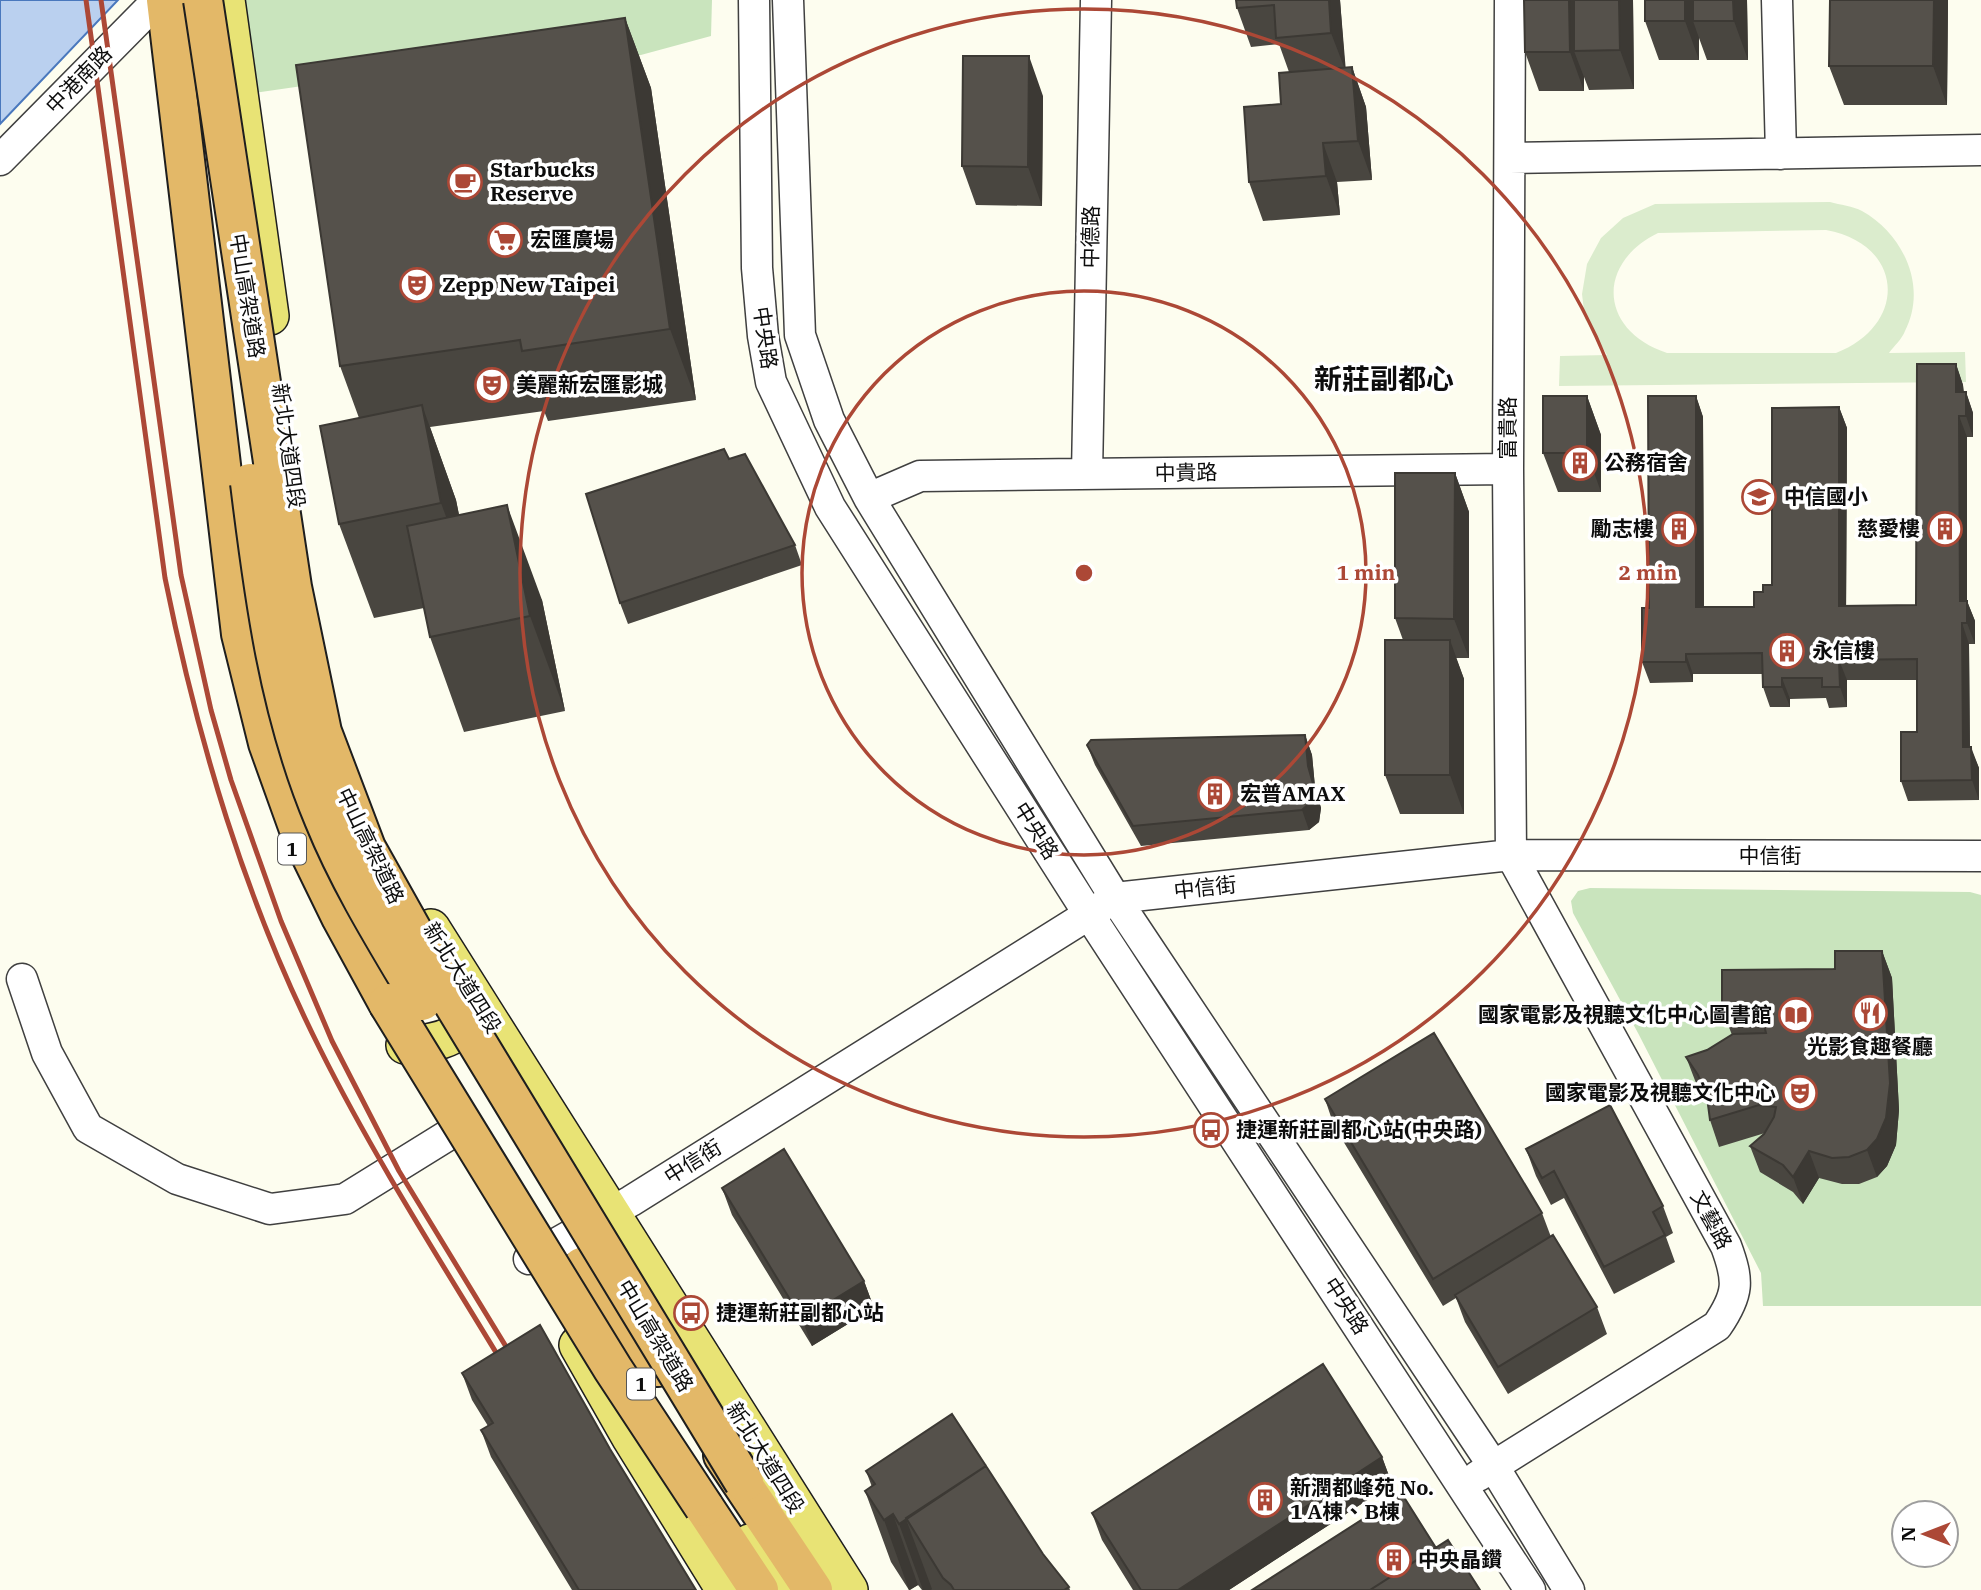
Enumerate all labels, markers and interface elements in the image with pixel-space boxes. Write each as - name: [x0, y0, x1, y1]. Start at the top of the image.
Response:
- street label: 中港南路: [39, 39, 118, 119]
- place label: Starbucks Reserve: [490, 155, 595, 207]
- cafe icon: Starbucks Reserve: [446, 163, 484, 201]
- street label: 中德路: [1075, 205, 1105, 269]
- supermarket icon: 宏匯廣場: [486, 221, 524, 259]
- place label: 宏匯廣場: [530, 225, 614, 253]
- street label: 中山高架道路: [224, 231, 272, 360]
- theatre icon: Zepp New Taipei: [398, 266, 436, 304]
- place label: Zepp New Taipei: [442, 270, 615, 298]
- street label: 中央路: [748, 305, 784, 371]
- district label: 新莊副都心: [1314, 360, 1454, 397]
- theatre icon: 美麗新宏匯影城: [473, 366, 511, 404]
- place label: 美麗新宏匯影城: [516, 370, 663, 398]
- street label: 新北大道四段: [266, 382, 312, 510]
- street label: 富貴路: [1493, 397, 1521, 460]
- building icon: 公務宿舍: [1561, 444, 1599, 482]
- place label: 公務宿舍: [1604, 448, 1688, 476]
- street label: 中貴路: [1154, 457, 1218, 487]
- school or university icon: 中信國小: [1740, 478, 1778, 516]
- place label: 中信國小: [1784, 482, 1868, 510]
- building icon: 勵志樓: [1660, 510, 1698, 548]
- building icon: 慈愛樓: [1926, 510, 1964, 548]
- place label: 勵志樓: [1591, 514, 1654, 542]
- place label: 慈愛樓: [1857, 514, 1920, 542]
- text: 1 min: [1337, 558, 1395, 586]
- text: 2 min: [1619, 558, 1677, 586]
- centre of rings: [1072, 561, 1096, 585]
- building icon: 永信樓: [1768, 632, 1806, 670]
- place label: 永信樓: [1812, 636, 1875, 664]
- building icon: 宏普AMAX: [1196, 775, 1234, 813]
- place label: 宏普AMAX: [1240, 779, 1346, 807]
- street label: 中山高架道路: [331, 783, 411, 908]
- street label: 中央路: [1008, 796, 1065, 865]
- road number: 1: [278, 834, 306, 864]
- street label: 中信街: [1739, 841, 1802, 869]
- street label: 中信街: [1172, 870, 1238, 904]
- street label: 新北大道四段: [418, 917, 508, 1038]
- restaurant icon: 光影食趣餐廳: [1851, 994, 1889, 1032]
- library icon: 國家電影及視聽文化中心圖書館: [1777, 996, 1815, 1034]
- place label: 國家電影及視聽文化中心圖書館: [1478, 1000, 1772, 1028]
- place label: 光影食趣餐廳: [1807, 1032, 1933, 1060]
- theatre icon: 國家電影及視聽文化中心: [1781, 1074, 1819, 1112]
- place label: 國家電影及視聽文化中心: [1545, 1078, 1776, 1106]
- bus stop icon: 捷運新莊副都心站(中央路): [1192, 1111, 1230, 1149]
- place label: 捷運新莊副都心站(中央路): [1236, 1115, 1482, 1143]
- street label: 中信街: [658, 1133, 727, 1190]
- street label: 文藝路: [1685, 1185, 1739, 1254]
- street label: 中央路: [1318, 1271, 1376, 1339]
- street label: 中山高架道路: [611, 1274, 700, 1397]
- bus stop icon: 捷運新莊副都心站: [672, 1294, 710, 1332]
- place label: 捷運新莊副都心站: [716, 1298, 884, 1326]
- road number: 1: [627, 1368, 655, 1400]
- street label: 新北大道四段: [721, 1397, 811, 1518]
- place label: 新潤都峰苑 No. 1 A棟、B棟: [1290, 1473, 1434, 1525]
- building icon: 新潤都峰苑 No. 1 A棟、B棟: [1246, 1481, 1284, 1519]
- north arrow: [1890, 1499, 1960, 1569]
- text: N: [1896, 1526, 1920, 1542]
- building icon: 中央晶鑽: [1375, 1541, 1413, 1579]
- place label: 中央晶鑽: [1418, 1545, 1502, 1573]

